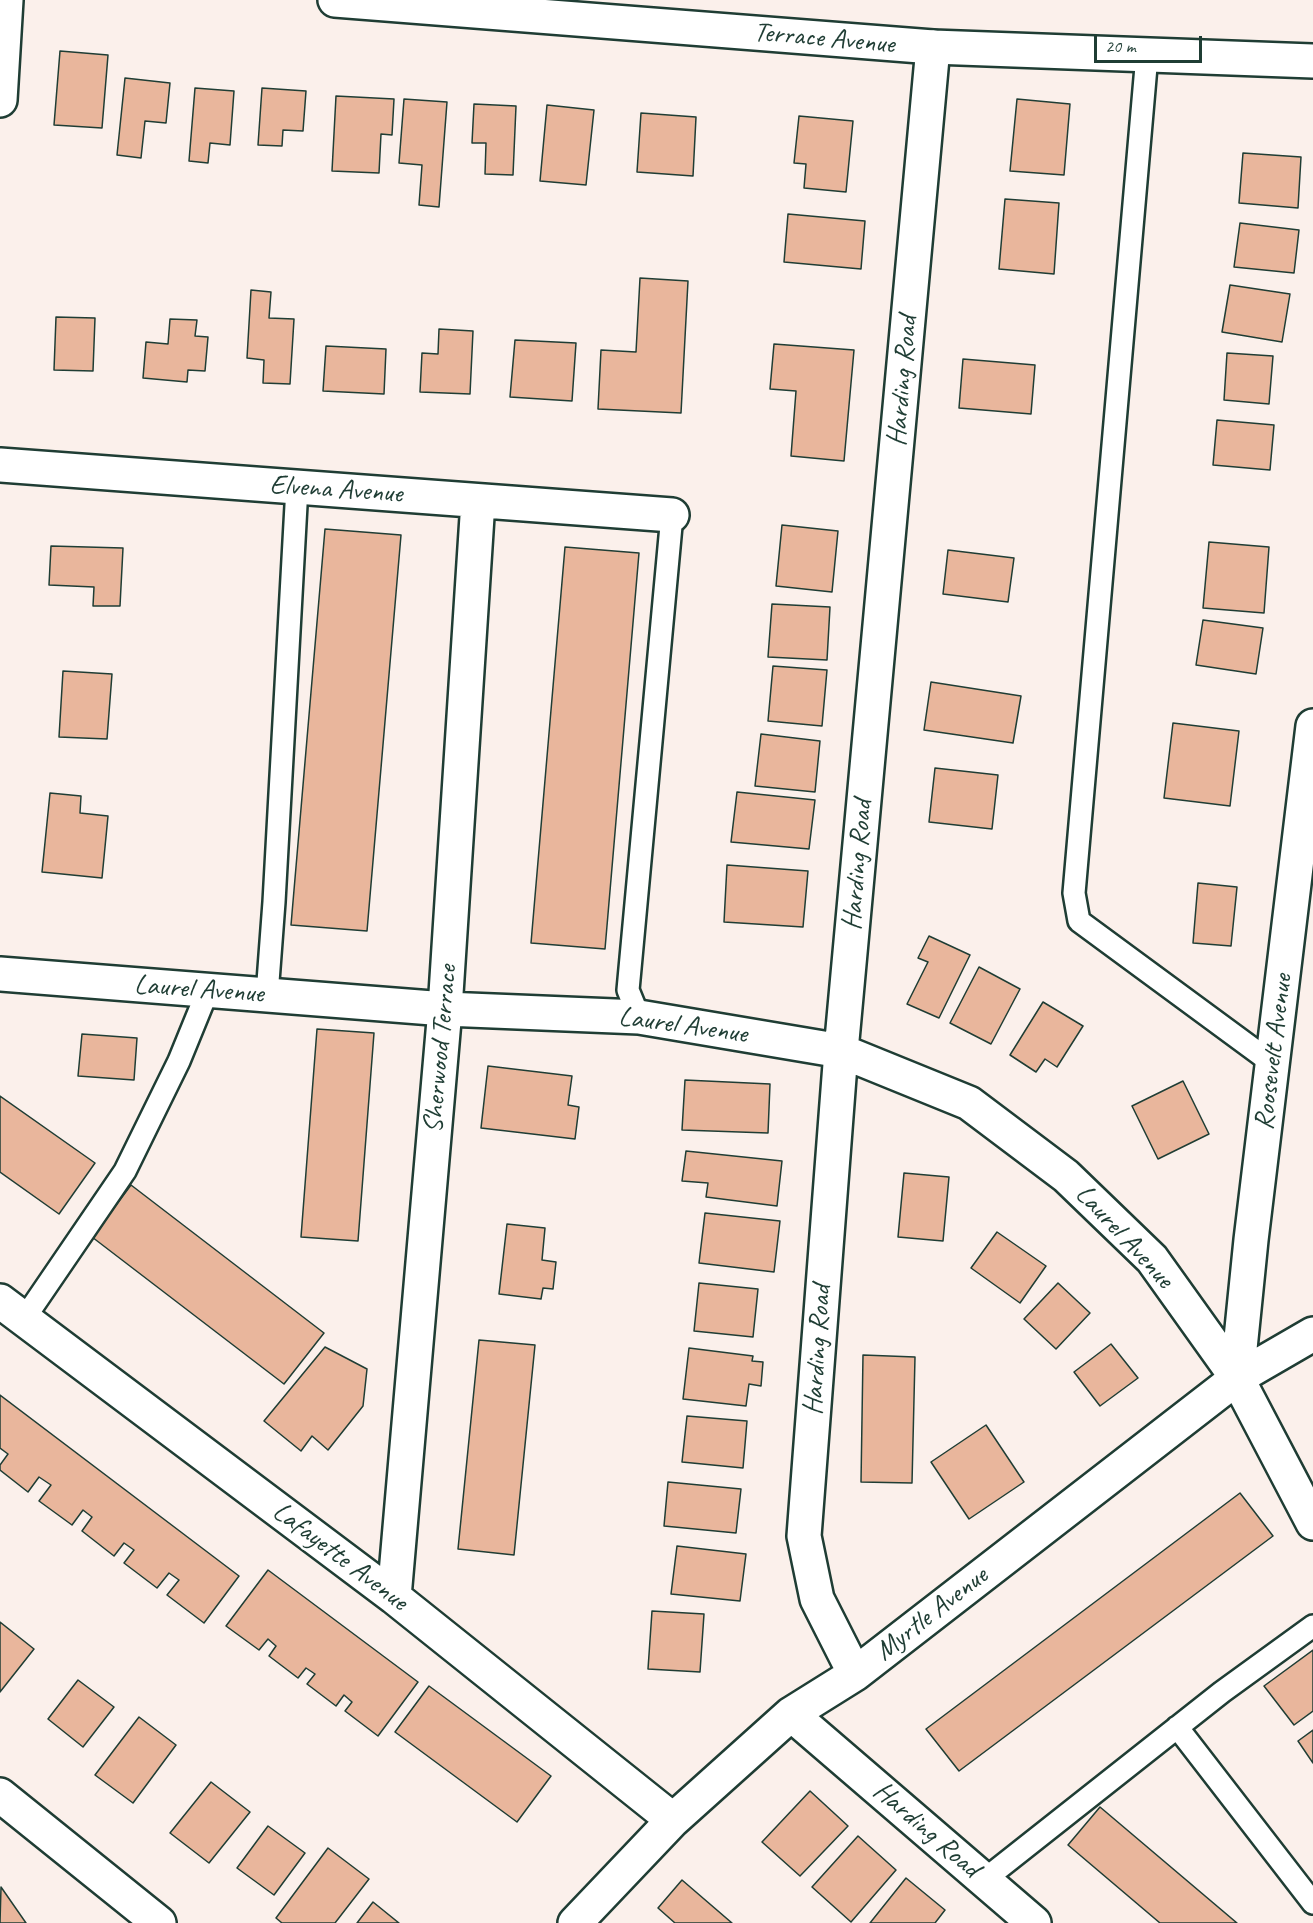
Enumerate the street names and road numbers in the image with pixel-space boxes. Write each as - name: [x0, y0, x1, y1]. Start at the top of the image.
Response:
- street label: Terrace Avenue: [752, 16, 896, 62]
- street label: Harding Road: [881, 315, 925, 447]
- street label: Elvena Avenue: [269, 469, 403, 511]
- street label: Harding Road: [836, 799, 880, 931]
- street label: Sherwood Terrace: [417, 964, 465, 1134]
- street label: Laurel Avenue: [133, 969, 265, 1011]
- street label: Roosevelt Avenue: [1248, 972, 1300, 1132]
- street label: Laurel Avenue: [617, 1000, 749, 1052]
- street label: Laurel Avenue: [1068, 1178, 1180, 1296]
- street label: Harding Road: [797, 1284, 839, 1416]
- street label: Lafayette Avenue: [266, 1495, 414, 1619]
- street label: Myrtle Avenue: [869, 1560, 995, 1668]
- street label: Harding Road: [866, 1775, 986, 1885]

